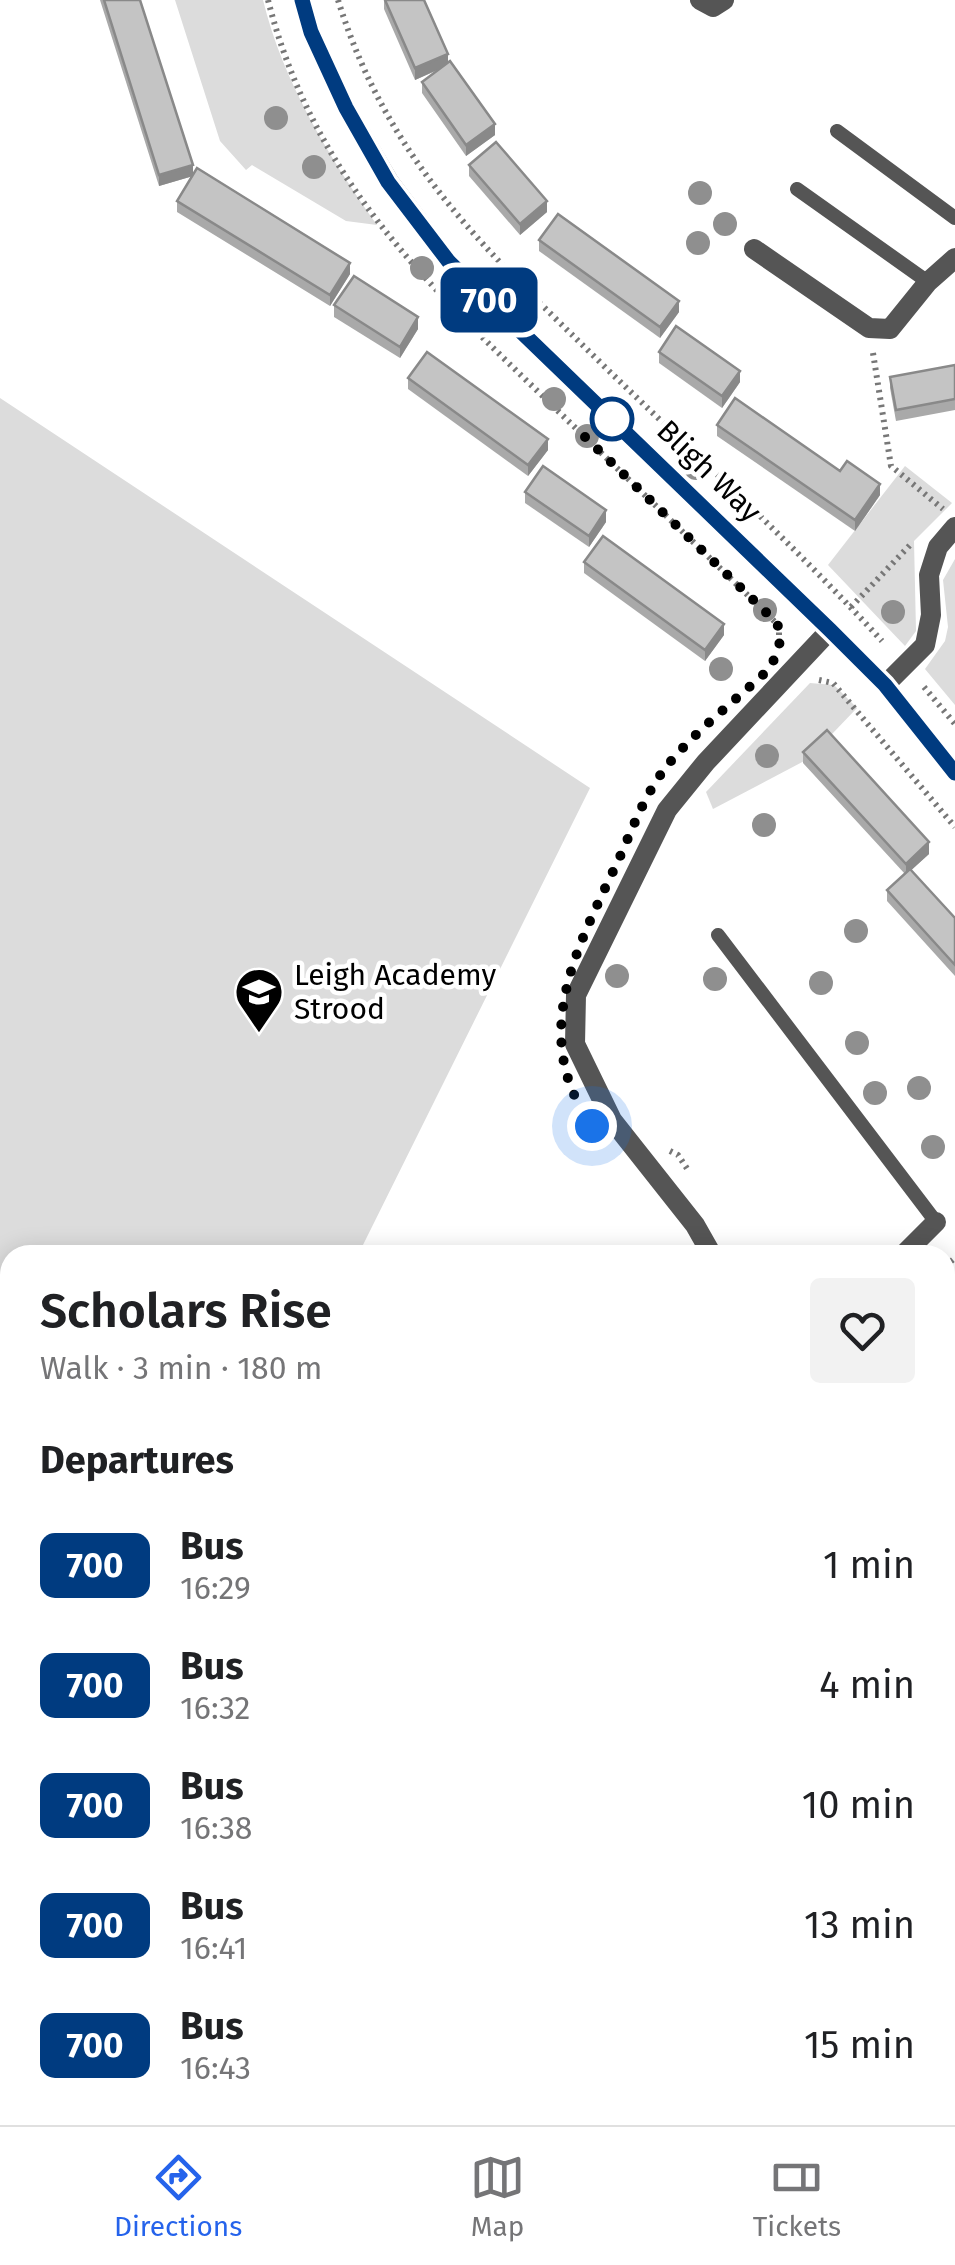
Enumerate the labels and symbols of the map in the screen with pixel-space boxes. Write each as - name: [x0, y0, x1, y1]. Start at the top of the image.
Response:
- line badge: 700: [432, 268, 546, 332]
- unlabelled marker: [591, 398, 633, 440]
- street label: Bligh Way: [649, 413, 769, 530]
- place label: Leigh Academy Strood: [294, 957, 496, 1027]
- school or university icon: Leigh Academy Strood: [233, 966, 285, 1034]
- your location: [567, 1101, 617, 1151]

